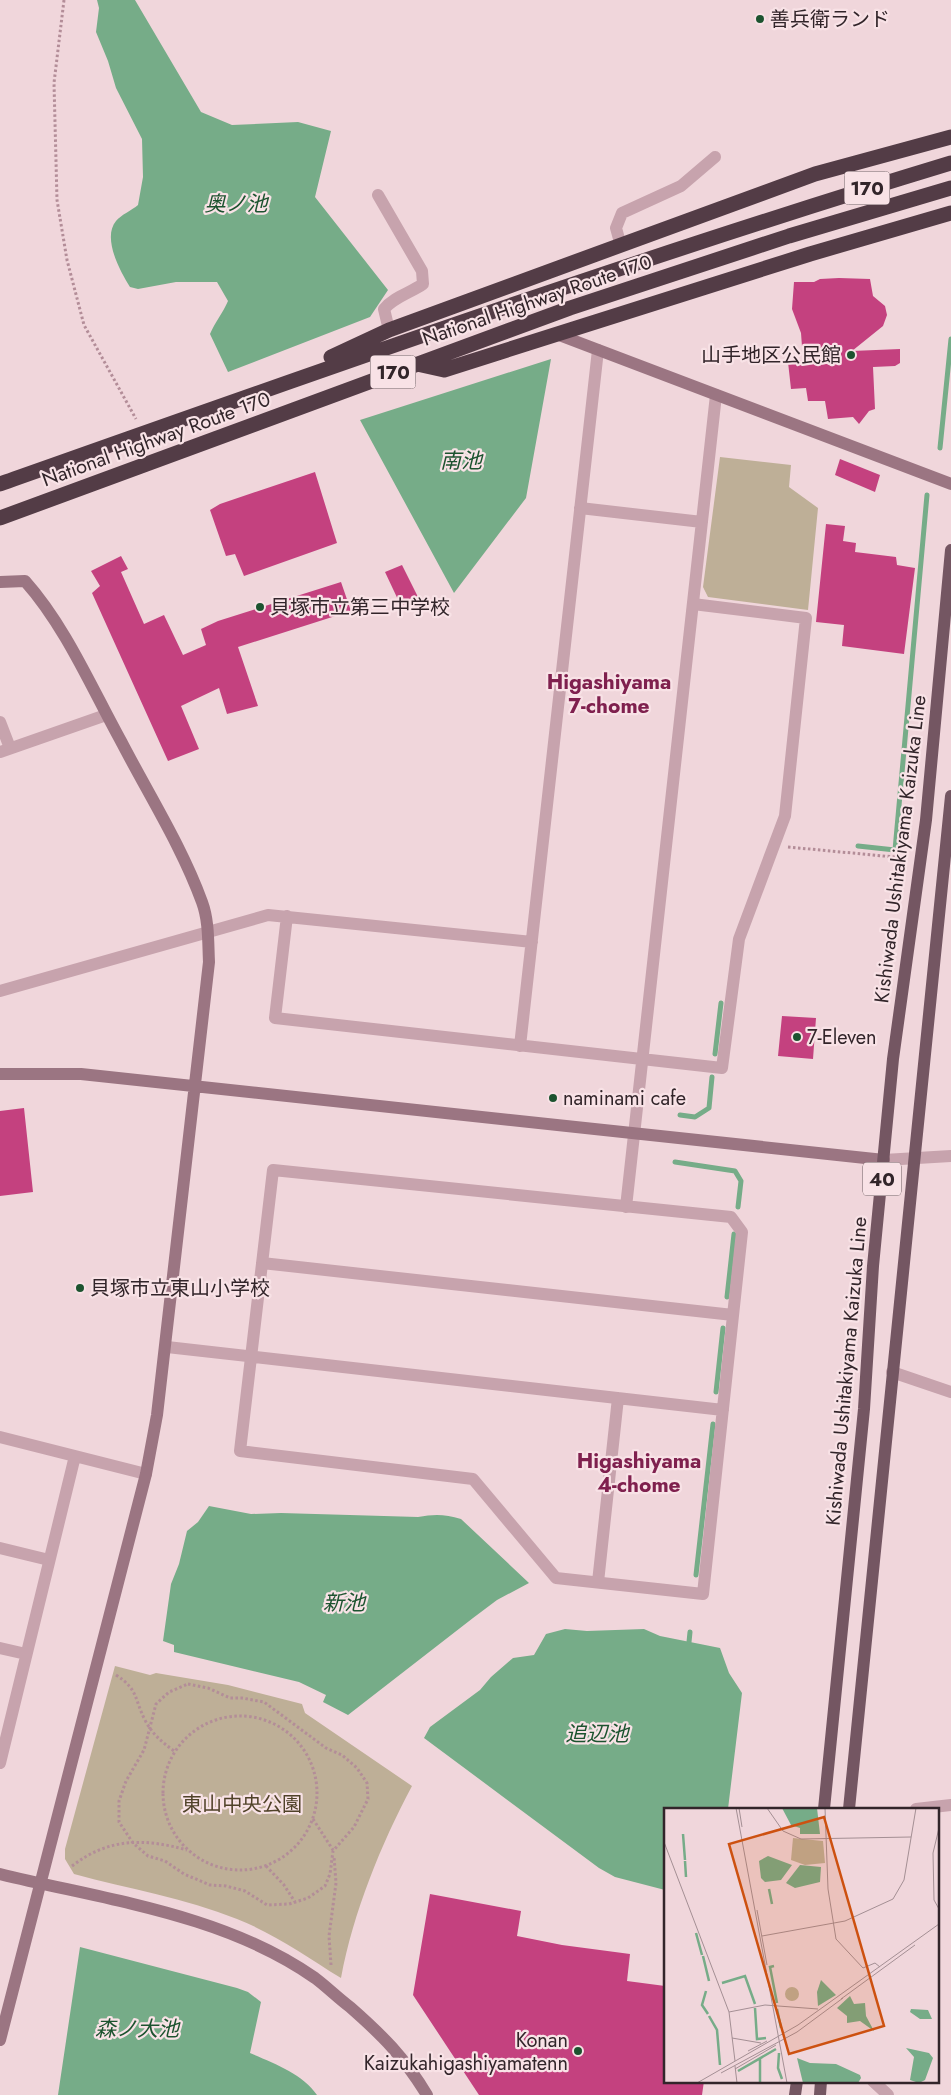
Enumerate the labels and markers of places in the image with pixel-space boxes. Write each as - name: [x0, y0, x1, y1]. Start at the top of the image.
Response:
- place label: 善兵衛ランド: [770, 5, 890, 34]
- marker: 善兵衛ランド: [754, 13, 766, 25]
- place label: 山手地区公民館: [701, 341, 841, 370]
- marker: 山手地区公民館: [845, 349, 857, 361]
- place label: 貝塚市立第三中学校: [270, 593, 450, 622]
- marker: 貝塚市立第三中学校: [254, 601, 266, 613]
- place label: 7-Eleven: [807, 1023, 877, 1052]
- marker: 7-Eleven: [791, 1031, 803, 1043]
- place label: naminami cafe: [563, 1084, 686, 1113]
- marker: naminami cafe: [547, 1092, 559, 1104]
- place label: 貝塚市立東山小学校: [90, 1274, 270, 1303]
- marker: 貝塚市立東山小学校: [74, 1282, 86, 1294]
- place label: Konan Kaizukahigashiyamatenn: [364, 2026, 568, 2078]
- marker: Konan Kaizukahigashiyamatenn: [572, 2045, 584, 2057]

